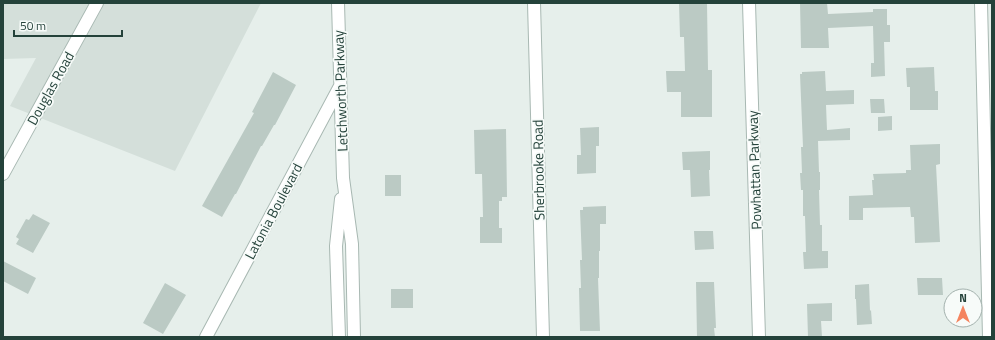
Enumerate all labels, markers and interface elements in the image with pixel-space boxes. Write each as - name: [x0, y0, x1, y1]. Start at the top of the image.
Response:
- scale bar: [14, 12, 122, 38]
- text: 50 m: [20, 16, 46, 35]
- street label: Letchworth Parkway: [327, 30, 353, 152]
- street label: Douglas Road: [21, 47, 79, 129]
- street label: Powhattan Parkway: [741, 110, 767, 230]
- street label: Sherbrooke Road: [527, 119, 549, 221]
- street label: Latonia Boulevard: [239, 159, 307, 263]
- north arrow: [943, 288, 983, 328]
- text: N: [959, 290, 967, 306]

